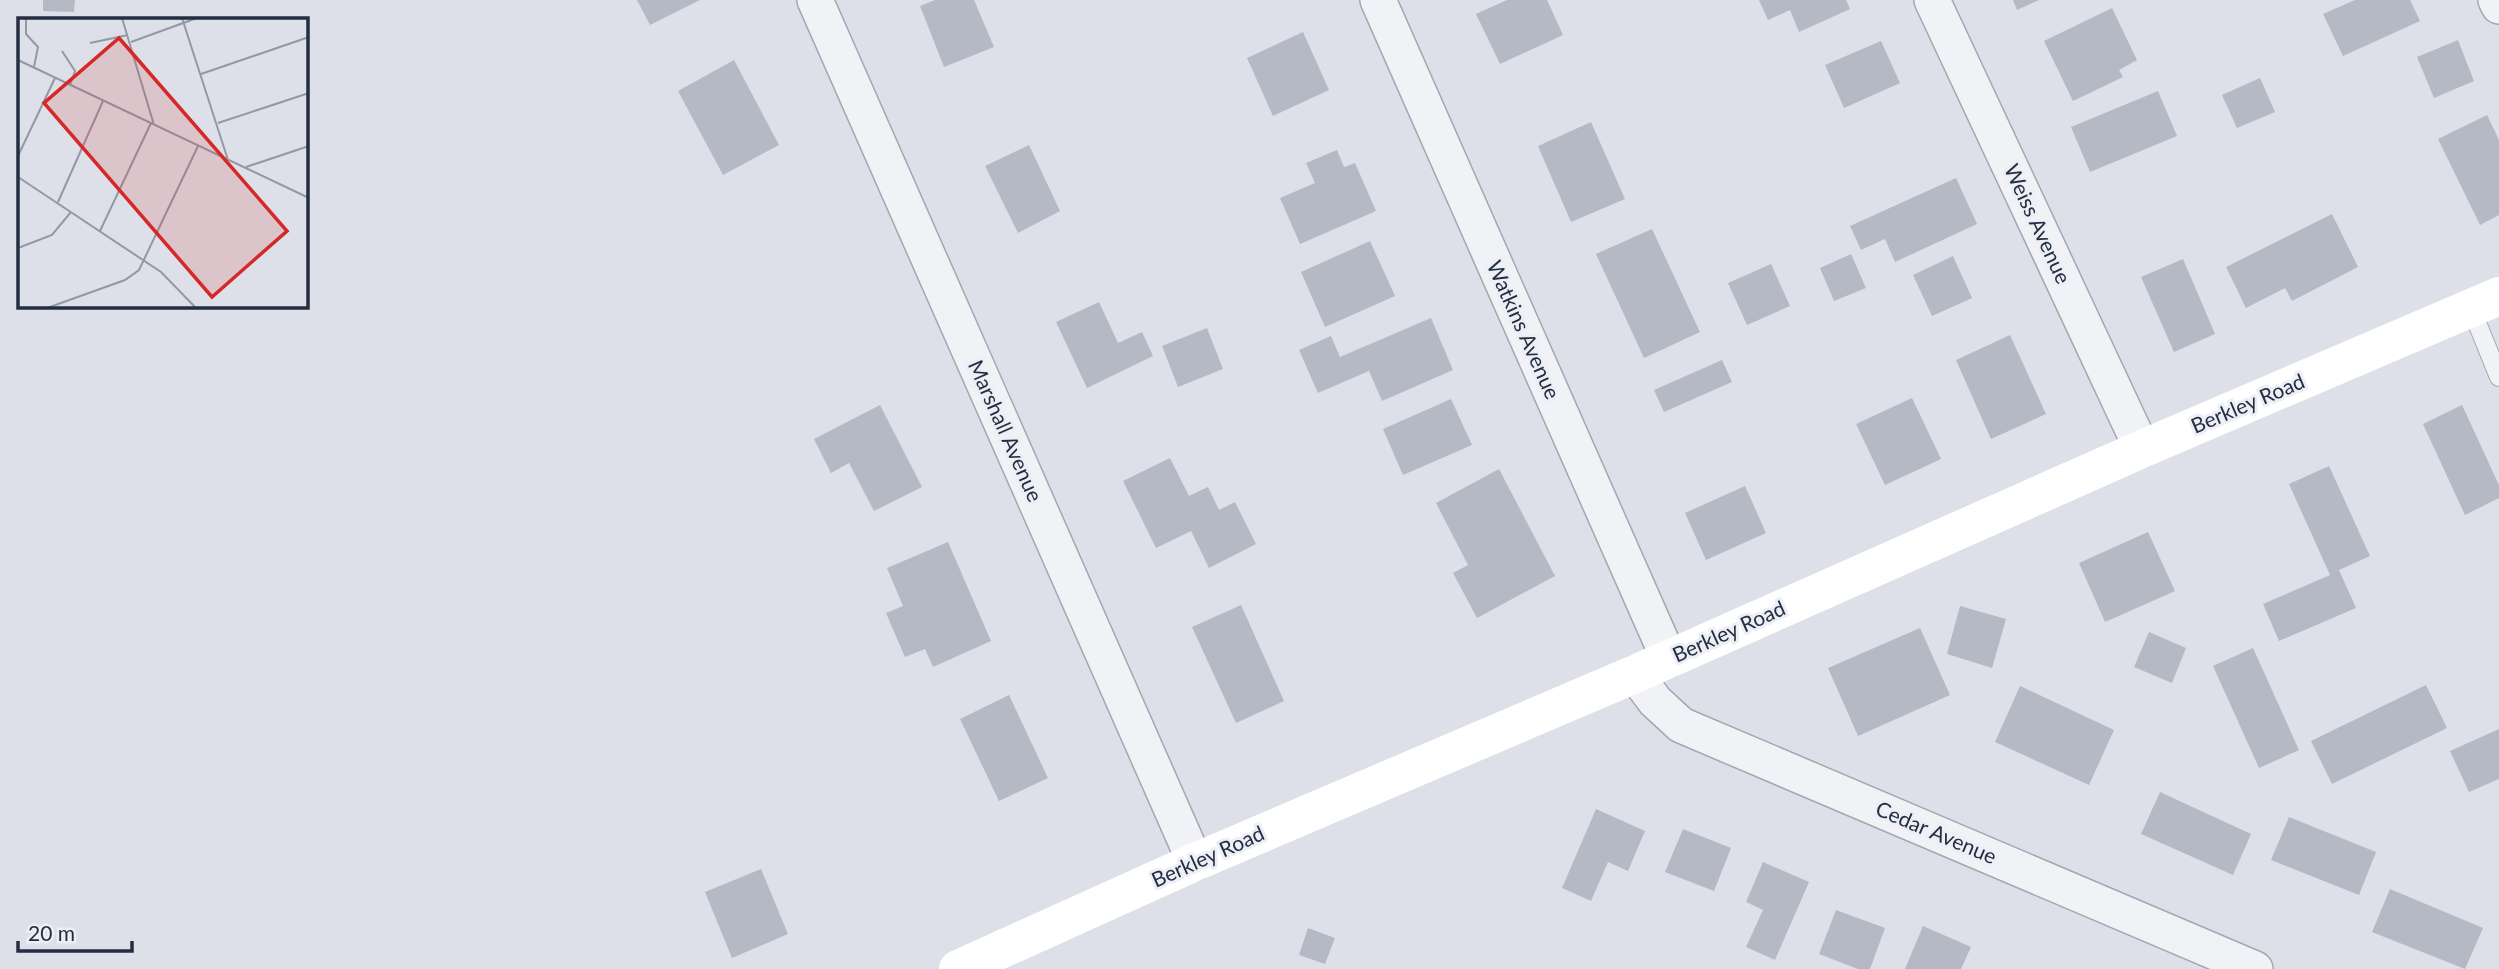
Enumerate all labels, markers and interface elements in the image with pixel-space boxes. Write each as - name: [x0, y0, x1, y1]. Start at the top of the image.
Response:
- inset map: [18, 18, 308, 308]
- street label: Weiss Avenue: [2000, 160, 2077, 287]
- street label: Watkins Avenue: [1483, 256, 1566, 403]
- street label: Marshall Avenue: [964, 356, 1049, 505]
- street label: Berkley Road: [2187, 368, 2308, 438]
- street label: Berkley Road: [1668, 595, 1789, 667]
- street label: Cedar Avenue: [1873, 795, 2001, 868]
- street label: Berkley Road: [1147, 820, 1268, 892]
- scale bar: [18, 909, 131, 953]
- text: 20 m: [28, 920, 75, 945]

